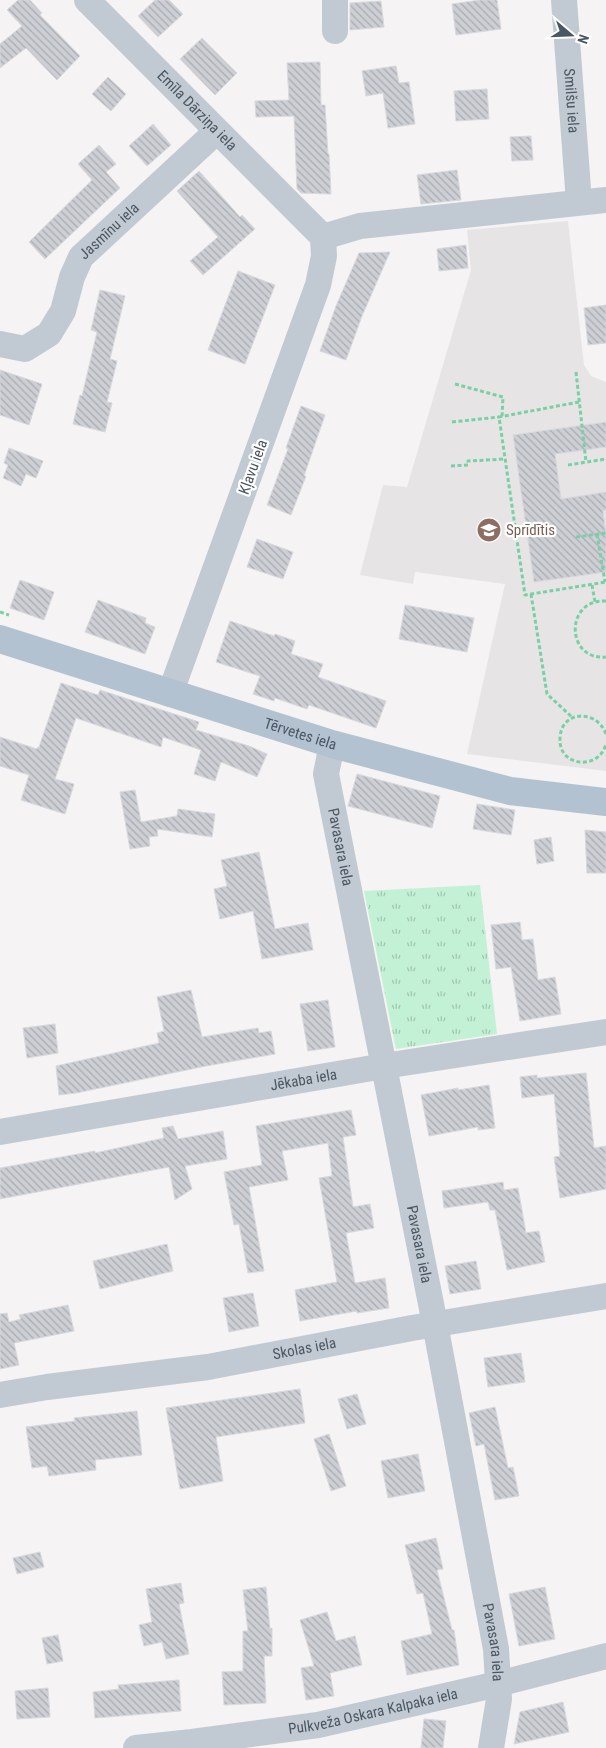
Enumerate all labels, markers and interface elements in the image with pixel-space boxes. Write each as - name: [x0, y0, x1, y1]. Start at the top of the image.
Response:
- north arrow: [546, 10, 596, 60]
- text: N: [574, 33, 592, 46]
- street label: Emīla Dārziņa iela: [153, 67, 241, 154]
- street label: Smilšu iela: [560, 68, 583, 134]
- street label: Jasmīnu iela: [75, 199, 143, 263]
- street label: Kļavu iela: [235, 437, 271, 497]
- school or university icon: Sprīdītis: [476, 517, 502, 543]
- place label: Sprīdītis: [506, 521, 555, 539]
- street label: Tērvetes iela: [262, 714, 338, 754]
- street label: Pavasara iela: [324, 807, 357, 887]
- street label: Jēkaba iela: [269, 1065, 338, 1094]
- street label: Pavasara iela: [403, 1204, 436, 1285]
- street label: Skolas iela: [271, 1334, 338, 1363]
- street label: Pavasara iela: [479, 1602, 507, 1682]
- street label: Pulkveža Oskara Kalpaka iela: [287, 1684, 460, 1738]

